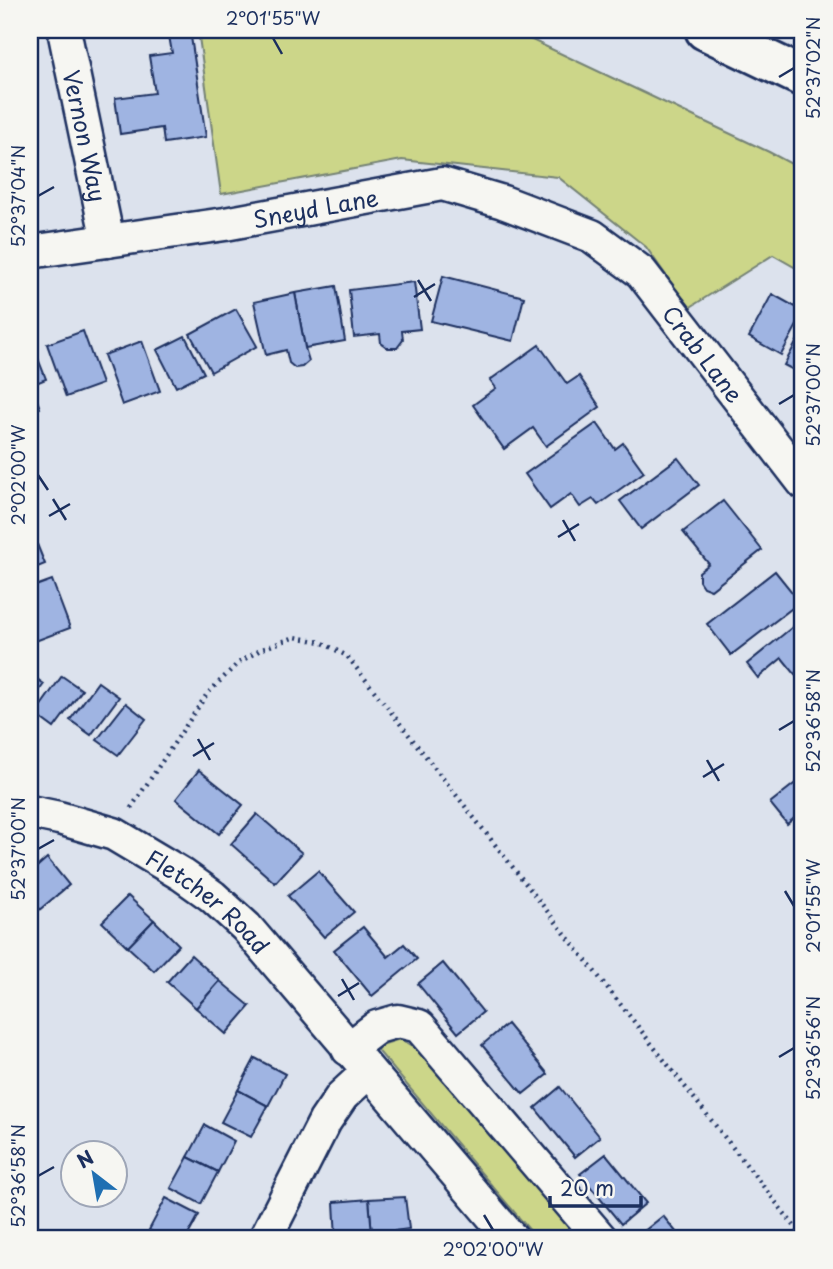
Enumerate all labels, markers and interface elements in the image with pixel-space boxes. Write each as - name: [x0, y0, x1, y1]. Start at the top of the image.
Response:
- text: 2°01'55"W: [226, 4, 321, 31]
- text: 52°37'02"N: [799, 16, 826, 120]
- street label: Vernon Way: [55, 67, 117, 205]
- text: 52°37'04"N: [4, 145, 31, 247]
- street label: Sneyd Lane: [250, 179, 381, 236]
- street label: Crab Lane: [655, 297, 753, 410]
- text: 52°37'00"N: [799, 343, 826, 447]
- text: 2°02'00"W: [4, 424, 31, 526]
- text: 52°36'58"N: [799, 669, 826, 773]
- text: 52°37'00"N: [4, 797, 31, 901]
- street label: Fletcher Road: [140, 840, 279, 961]
- text: 2°01'55"W: [799, 858, 826, 953]
- text: 52°36'56"N: [799, 996, 826, 1100]
- text: 52°36'58"N: [4, 1124, 31, 1228]
- north arrow: [60, 1140, 130, 1210]
- text: N: [71, 1143, 98, 1174]
- scale bar: [550, 1164, 640, 1208]
- text: 20 m: [560, 1171, 614, 1203]
- text: 2°02'00"W: [442, 1235, 544, 1262]

